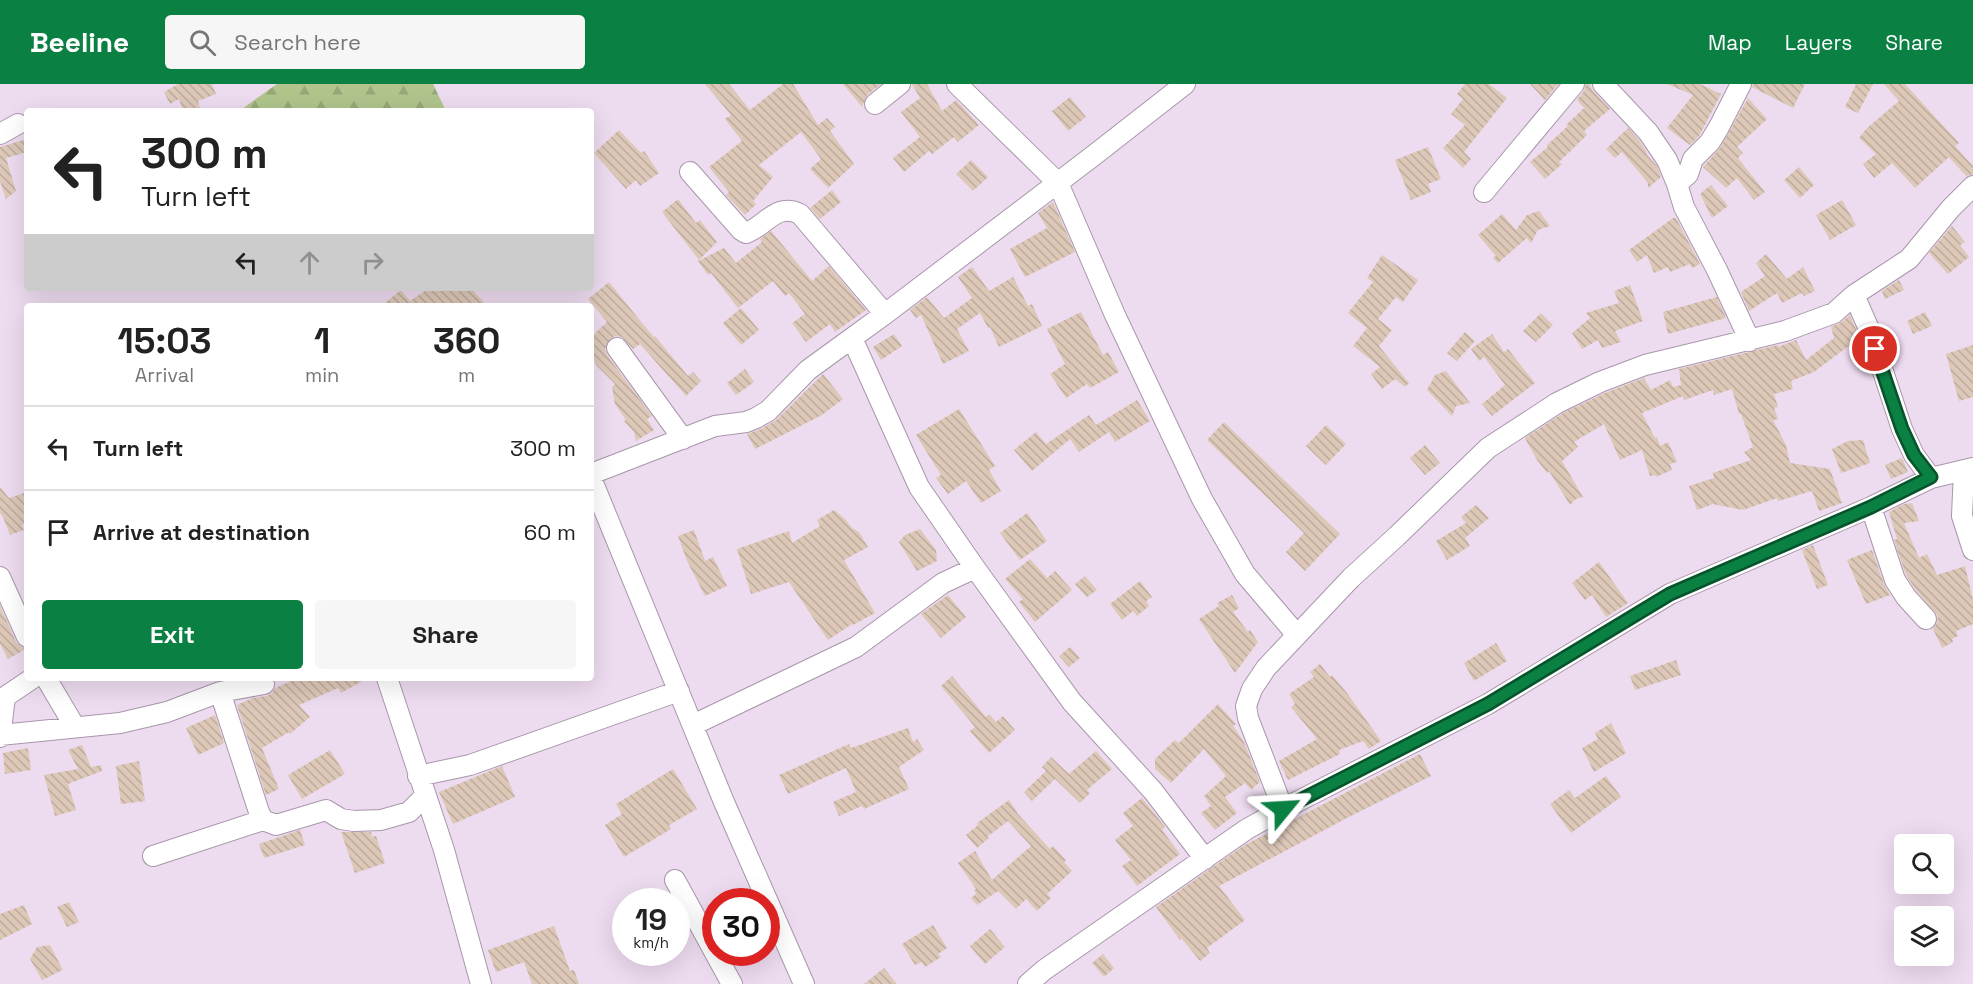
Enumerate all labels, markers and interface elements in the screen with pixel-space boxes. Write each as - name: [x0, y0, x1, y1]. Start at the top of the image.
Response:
- search box: [165, 15, 585, 69]
- text: Beeline: [30, 24, 129, 60]
- icon: search: [186, 26, 219, 59]
- text: Search here: [234, 28, 361, 56]
- text: Map: [1708, 29, 1752, 56]
- text: Layers: [1785, 29, 1852, 56]
- text: Share: [1885, 29, 1943, 56]
- text: 300 m: [141, 127, 268, 180]
- icon: left: [42, 132, 120, 210]
- text: Turn left: [141, 179, 251, 214]
- icon: left: [230, 246, 263, 279]
- icon: ahead: [293, 246, 326, 279]
- icon: right: [356, 246, 389, 279]
- text: 15:03: [118, 318, 211, 364]
- text: 1: [314, 318, 330, 364]
- text: 360: [433, 318, 500, 364]
- pin: [1849, 323, 1900, 374]
- icon: arrive: [1858, 332, 1891, 365]
- text: Arrival: [135, 362, 194, 388]
- text: min: [305, 362, 339, 388]
- text: m: [458, 362, 475, 388]
- icon: left: [42, 432, 75, 465]
- text: Turn left: [93, 434, 183, 462]
- text: 300 m: [510, 434, 576, 462]
- icon: arrive: [42, 516, 75, 549]
- text: Arrive at destination: [93, 518, 310, 546]
- text: 60 m: [524, 518, 576, 546]
- button: Exit: [42, 600, 303, 669]
- button: Share: [315, 600, 576, 669]
- position arrow: [1251, 777, 1315, 841]
- map controls: [1894, 834, 1954, 966]
- button: search: [1894, 834, 1954, 894]
- speed limit sign: 30: [702, 888, 780, 966]
- text: 19: [635, 900, 667, 939]
- button: layers: [1894, 906, 1954, 966]
- text: km/h: [633, 933, 669, 952]

